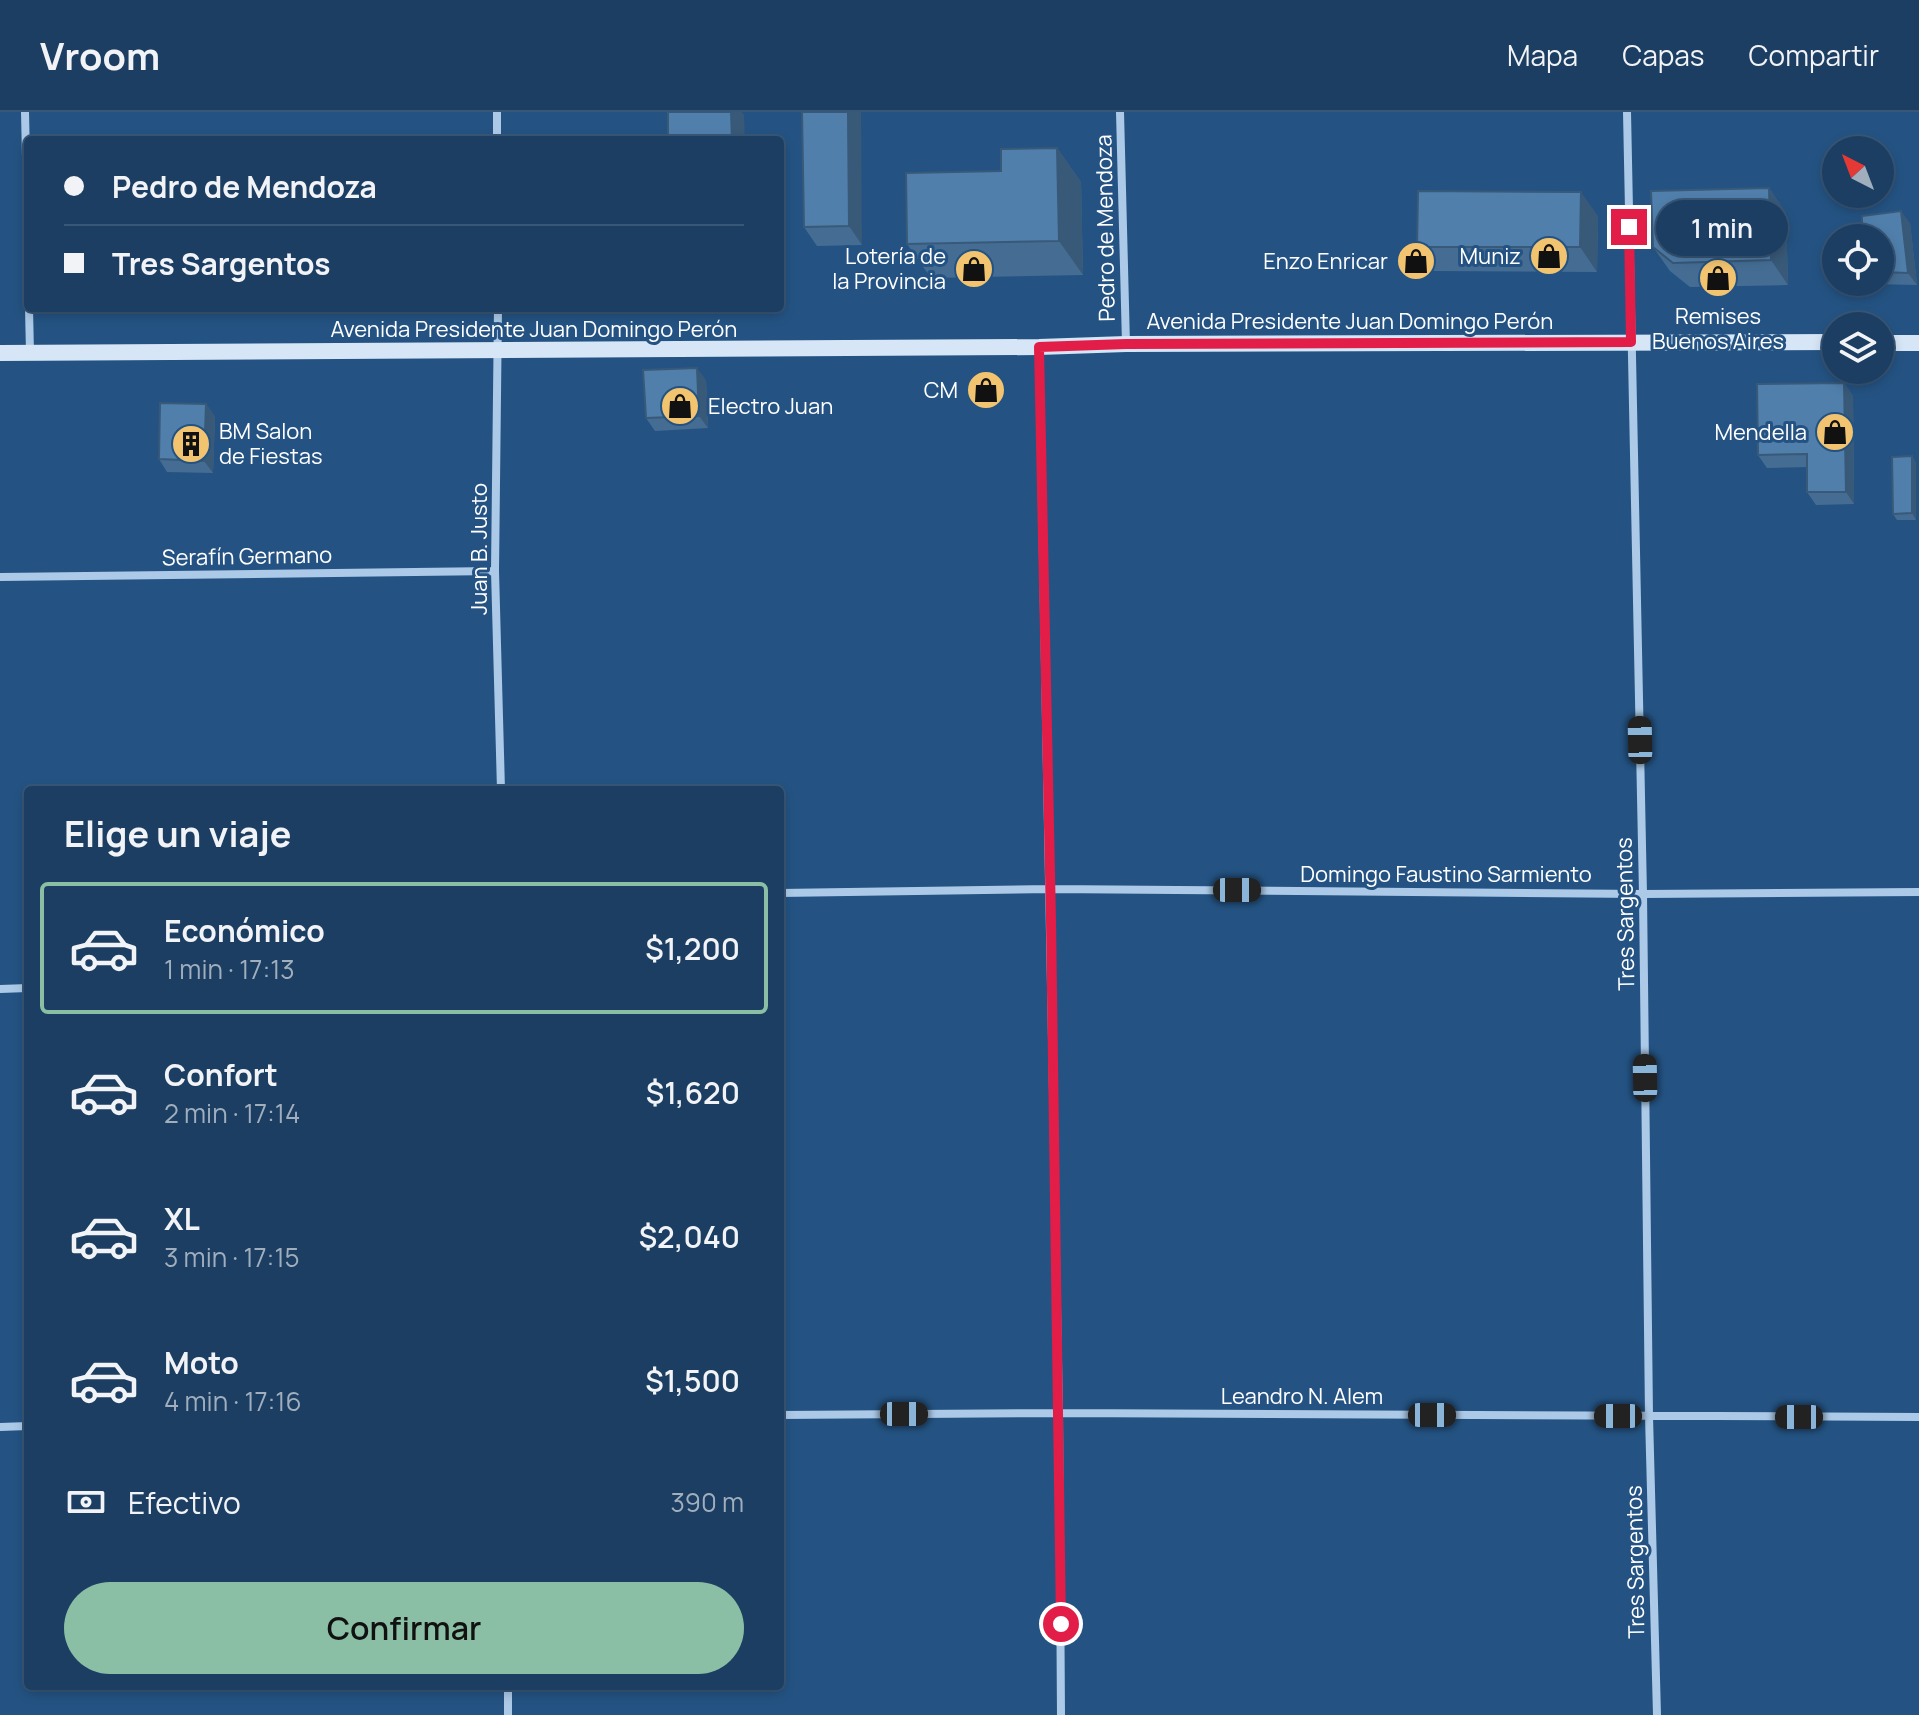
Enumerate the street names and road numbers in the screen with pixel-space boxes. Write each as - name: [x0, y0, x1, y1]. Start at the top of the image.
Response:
- street label: Pedro de Mendoza: [1088, 134, 1122, 322]
- street label: Avenida Presidente Juan Domingo Perón: [1147, 306, 1553, 336]
- street label: Avenida Presidente Juan Domingo Perón: [331, 314, 737, 344]
- street label: Juan B. Justo: [464, 483, 494, 615]
- street label: Serafín Germano: [162, 540, 332, 572]
- street label: Tres Sargentos: [1609, 837, 1641, 991]
- street label: Domingo Faustino Sarmiento: [1300, 859, 1592, 889]
- street label: Leandro N. Alem: [1221, 1381, 1383, 1411]
- street label: Tres Sargentos: [1619, 1485, 1651, 1639]

